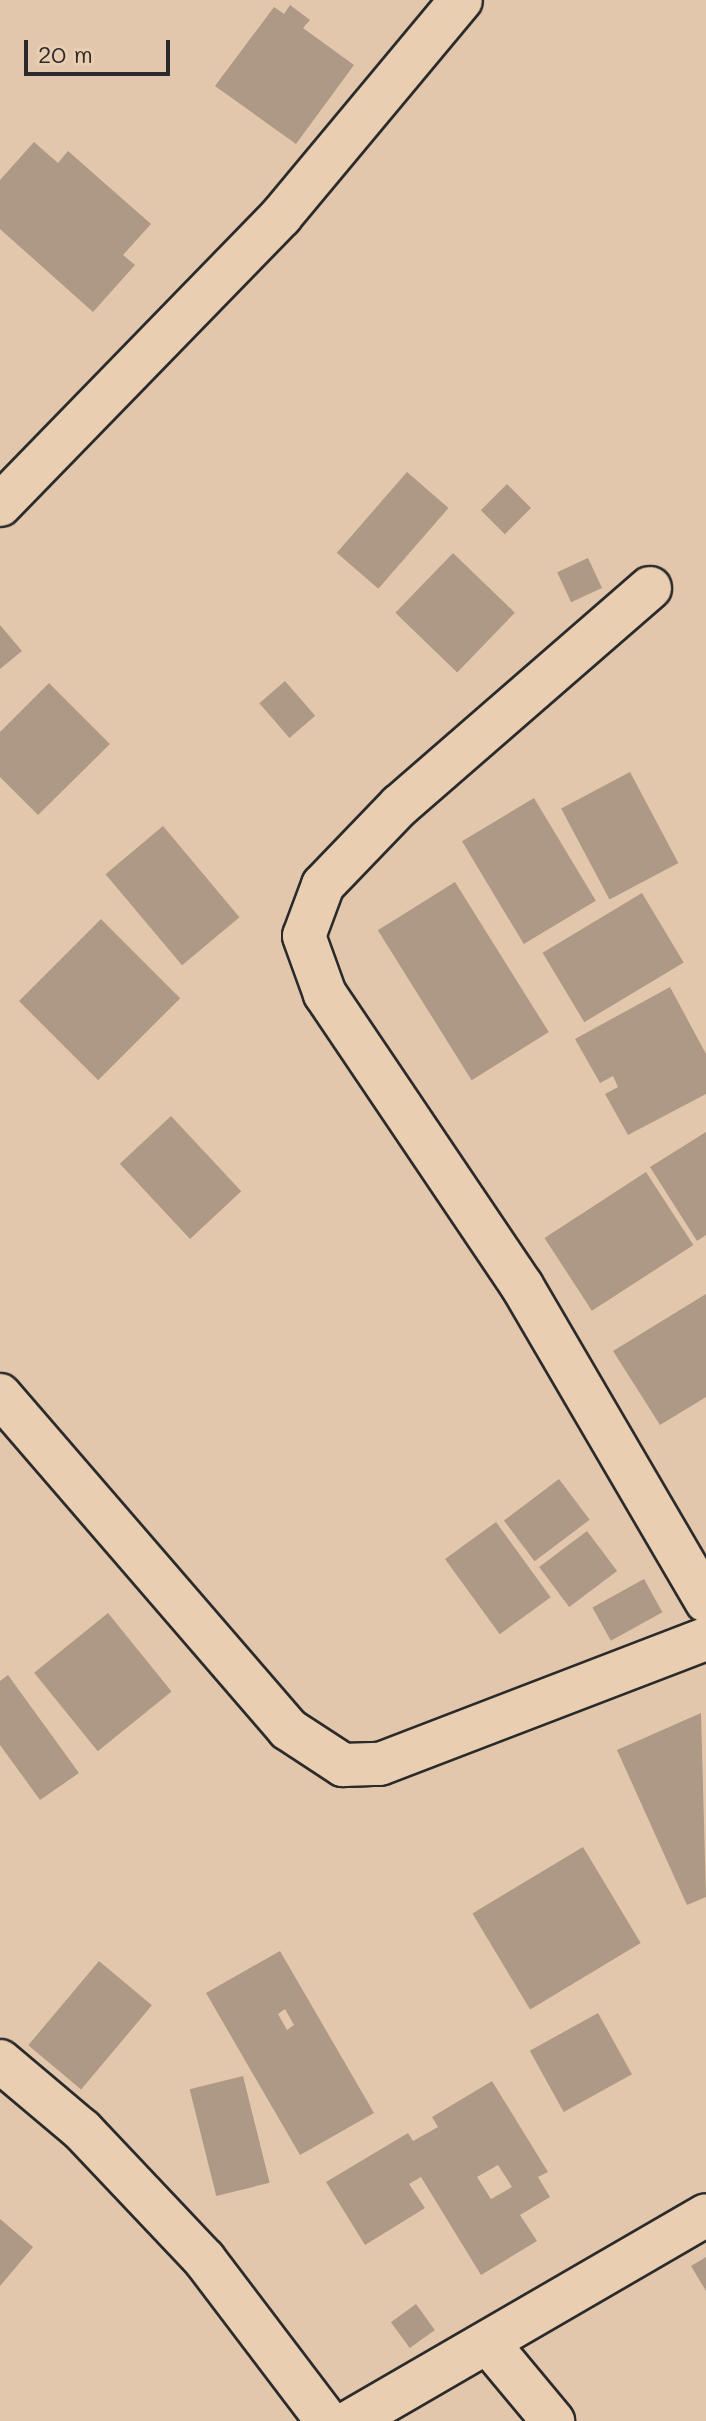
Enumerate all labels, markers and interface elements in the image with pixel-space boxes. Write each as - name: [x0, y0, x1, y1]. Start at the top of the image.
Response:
- scale bar: [28, 24, 174, 74]
- text: 20 m: [38, 38, 93, 69]

